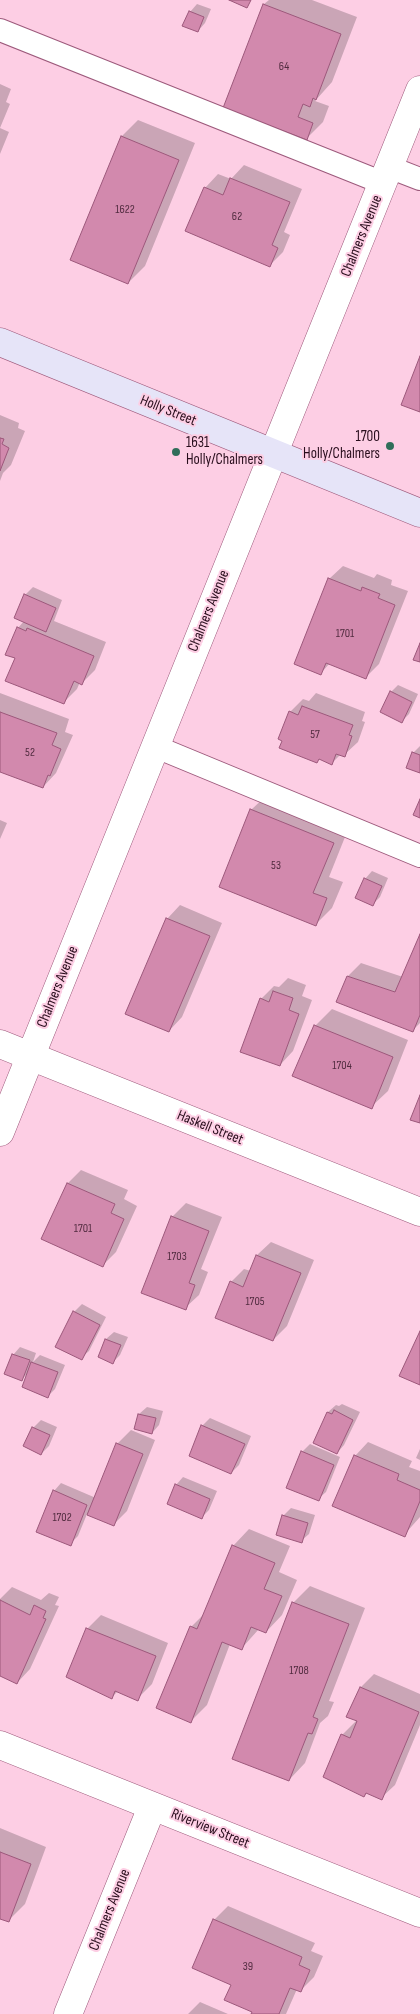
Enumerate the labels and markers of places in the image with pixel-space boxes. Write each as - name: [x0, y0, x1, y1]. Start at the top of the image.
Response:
- place label: 1700 Holly/Chalmers: [303, 428, 380, 463]
- place label: 1631 Holly/Chalmers: [186, 434, 263, 469]
- marker: 1700 Holly/Chalmers: [384, 440, 396, 452]
- marker: 1631 Holly/Chalmers: [170, 446, 182, 458]

